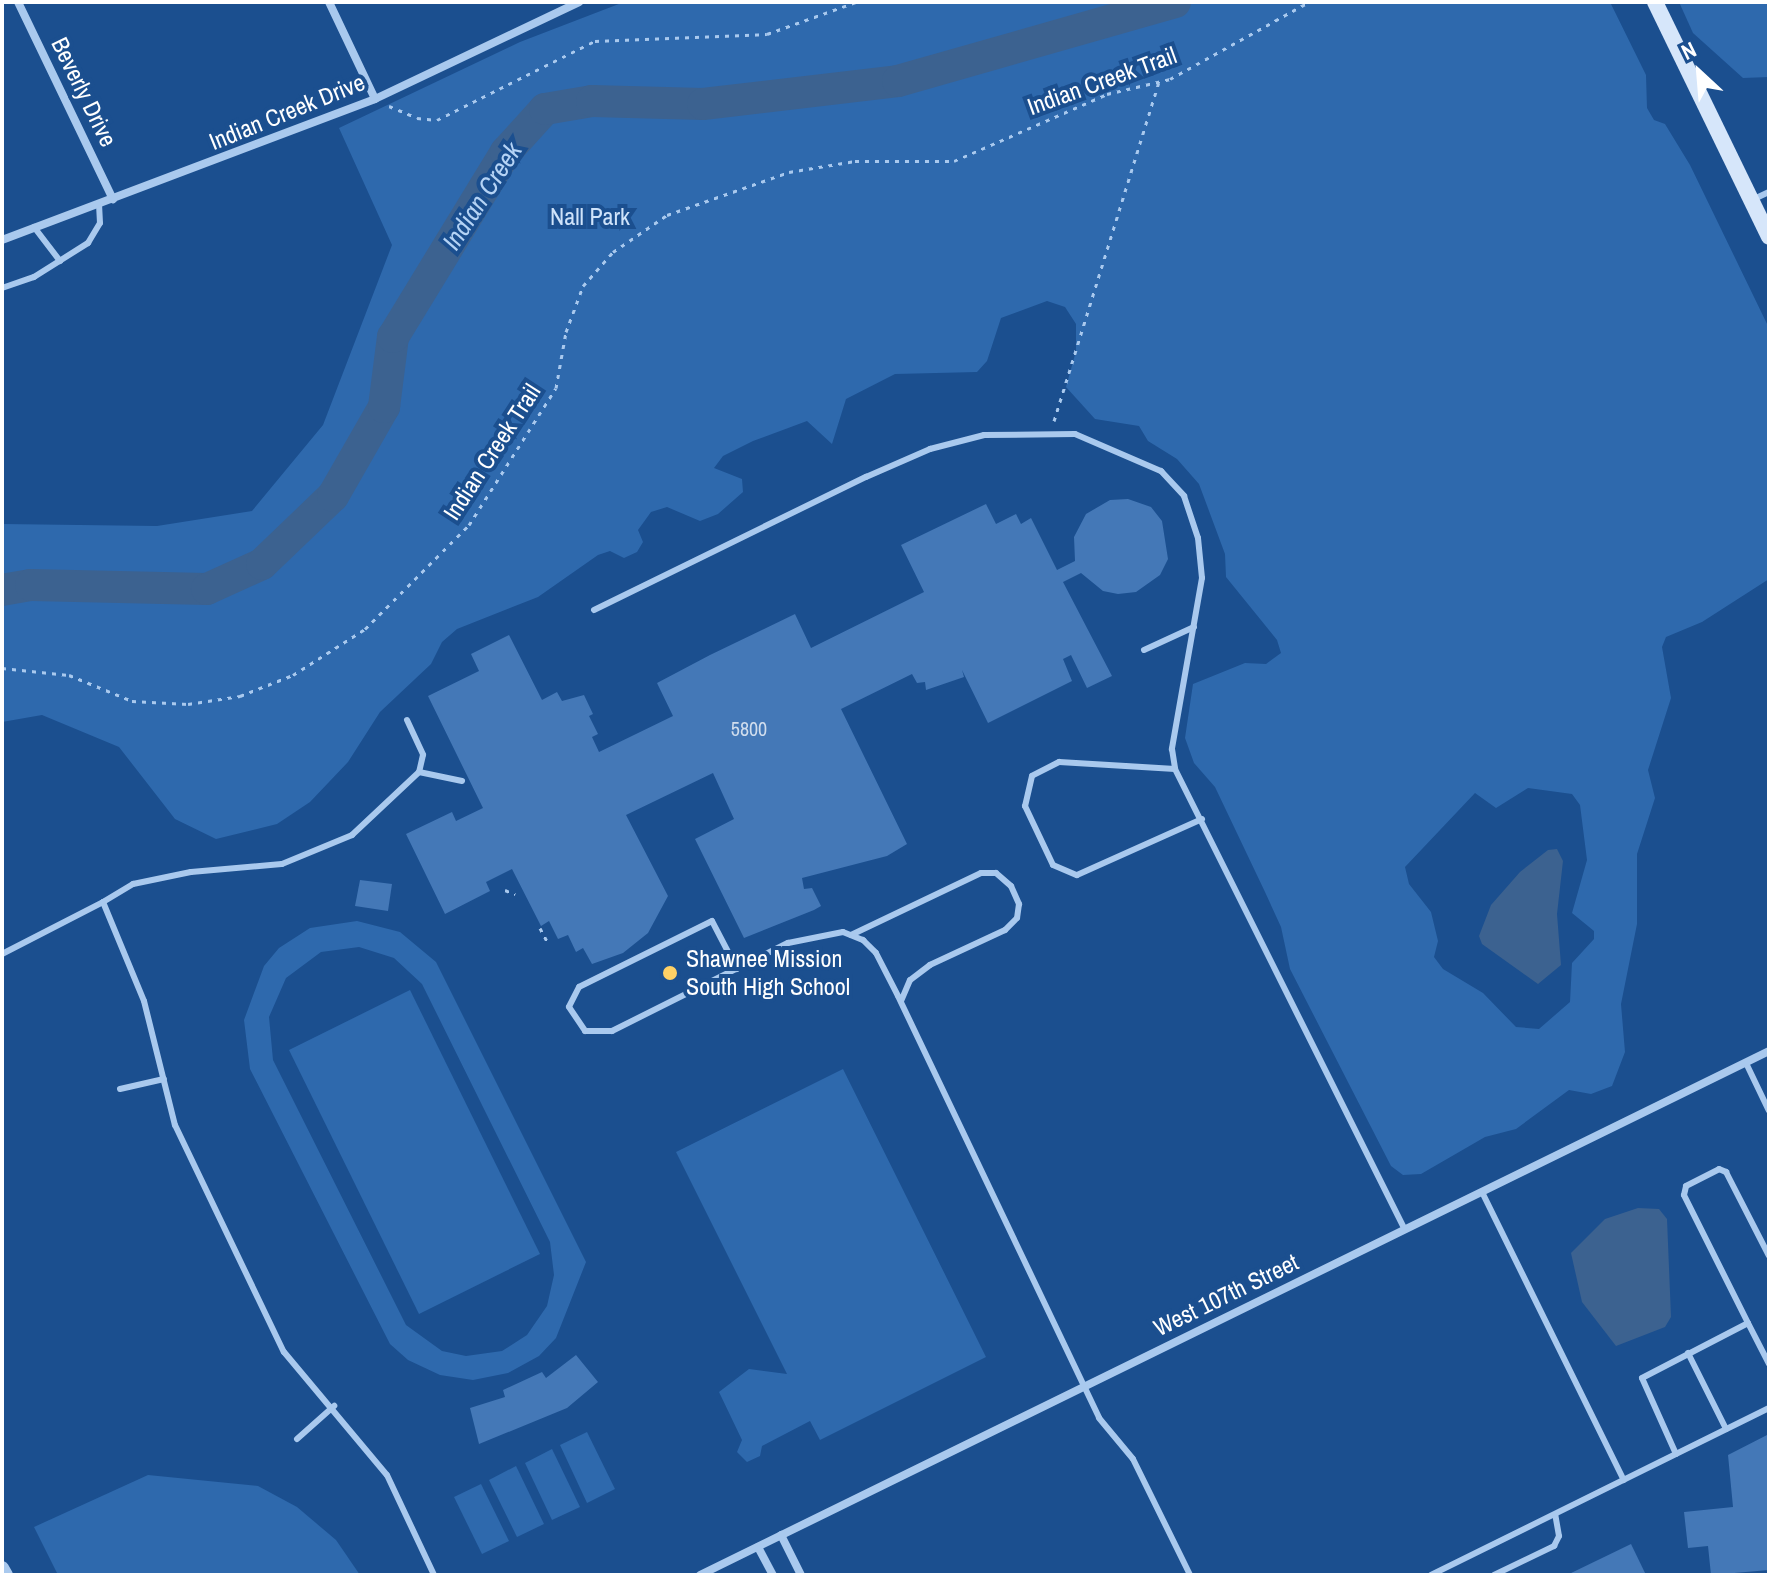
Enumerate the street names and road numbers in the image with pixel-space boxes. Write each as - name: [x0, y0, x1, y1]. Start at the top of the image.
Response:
- street label: Beverly Drive: [45, 33, 123, 151]
- street label: Indian Creek Trail: [1023, 41, 1181, 121]
- street label: Indian Creek Drive: [205, 68, 369, 156]
- street label: Indian Creek Trail: [437, 378, 547, 526]
- street label: West 107th Street: [1149, 1248, 1303, 1342]

